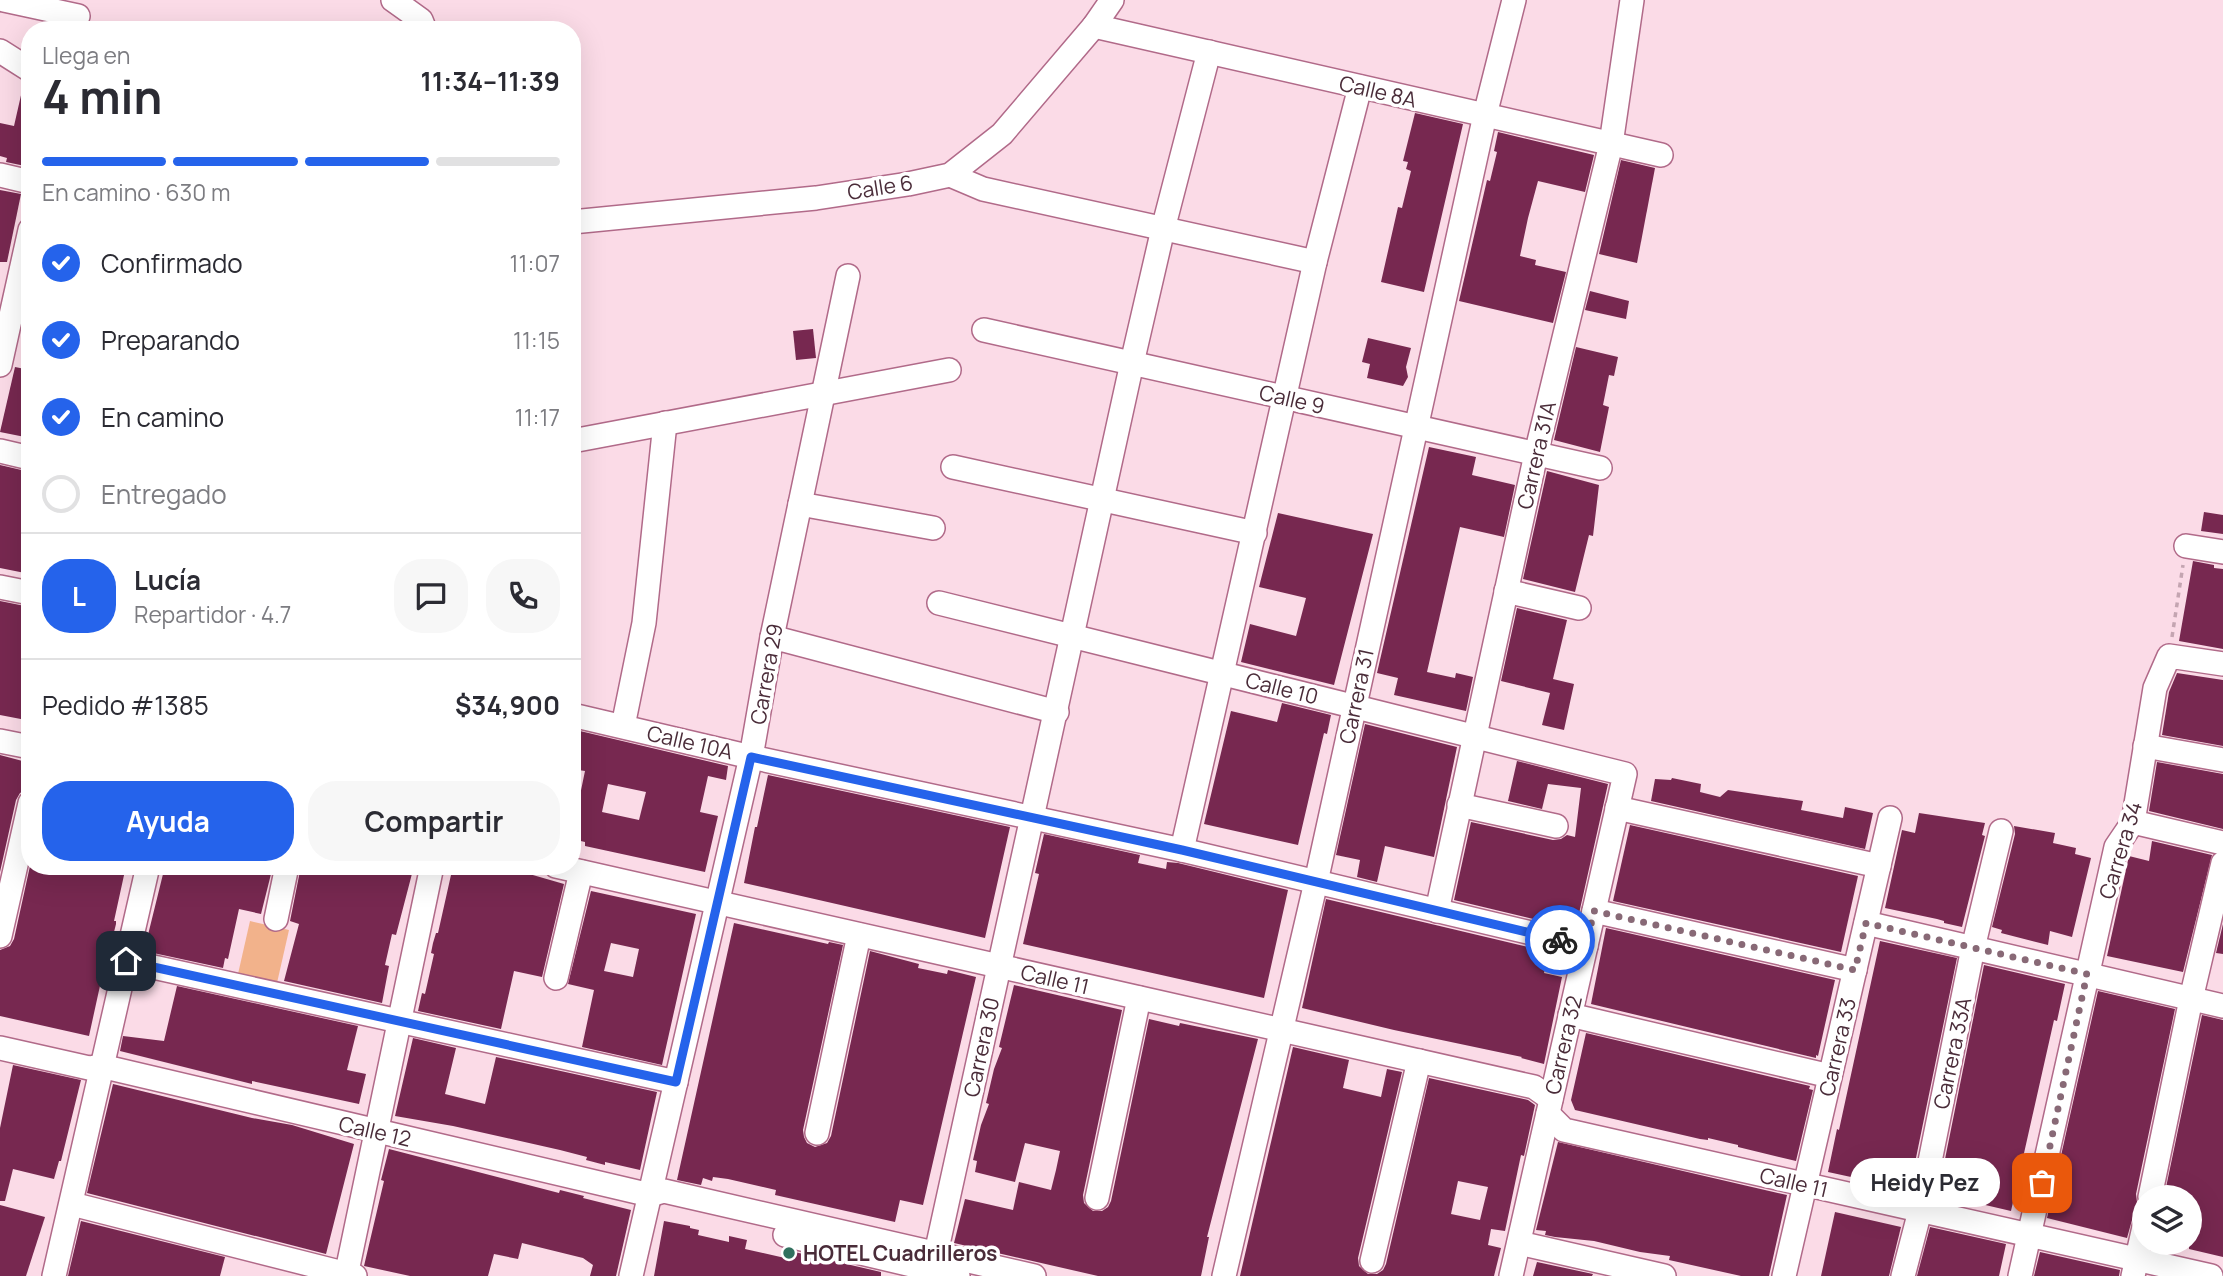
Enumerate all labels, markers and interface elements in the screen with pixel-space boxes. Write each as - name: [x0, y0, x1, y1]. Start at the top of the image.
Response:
- text: Llega en: [42, 39, 130, 71]
- text: 11:34–11:39: [421, 63, 560, 99]
- text: 4 min: [42, 65, 162, 128]
- street label: Calle 8A: [1337, 69, 1419, 113]
- street label: Calle 6: [845, 168, 915, 206]
- text: En camino · 630 m: [42, 176, 230, 208]
- icon: check: [42, 244, 80, 282]
- text: Confirmado: [101, 245, 243, 281]
- text: 11:07: [510, 247, 560, 279]
- icon: check: [42, 321, 80, 359]
- text: Preparando: [101, 322, 240, 358]
- text: 11:15: [513, 324, 560, 356]
- street label: Calle 9: [1257, 378, 1327, 420]
- icon: check: [42, 398, 80, 436]
- street label: Carrera 31A: [1510, 398, 1562, 512]
- text: En camino: [101, 399, 224, 435]
- text: 11:17: [515, 401, 560, 433]
- text: Entregado: [101, 476, 227, 512]
- button: chat: [394, 559, 468, 633]
- button: phone: [486, 559, 560, 633]
- text: Lucía: [134, 562, 201, 598]
- text: L: [72, 578, 86, 614]
- text: Repartidor · 4.7: [134, 598, 291, 630]
- street label: Carrera 29: [743, 621, 789, 727]
- street label: Carrera 31: [1332, 646, 1380, 746]
- street label: Calle 10: [1243, 665, 1321, 711]
- text: Pedido #1385: [42, 687, 209, 723]
- text: $34,900: [455, 687, 560, 723]
- street label: Calle 10A: [644, 719, 736, 765]
- button: Ayuda: [42, 781, 294, 861]
- button: Compartir: [308, 781, 560, 861]
- street label: Carrera 34: [2092, 798, 2148, 902]
- courier: [1525, 905, 1595, 975]
- icon: bike: [1541, 921, 1579, 959]
- pin: [96, 931, 156, 991]
- icon: home: [107, 942, 145, 980]
- street label: Calle 11: [1018, 958, 1092, 1000]
- street label: Carrera 32: [1538, 993, 1588, 1097]
- street label: Carrera 30: [957, 995, 1005, 1099]
- street label: Carrera 33: [1812, 995, 1862, 1099]
- street label: Carrera 33A: [1927, 995, 1977, 1111]
- street label: Calle 12: [336, 1109, 414, 1153]
- pin: [2012, 1153, 2072, 1213]
- callout: Heidy Pez: [1850, 1158, 2000, 1208]
- street label: Calle 11: [1757, 1161, 1831, 1203]
- icon: bag: [2023, 1164, 2061, 1202]
- text: Heidy Pez: [1870, 1166, 1980, 1198]
- map controls: [2132, 1185, 2202, 1255]
- button: layers: [2132, 1185, 2202, 1255]
- place label: HOTEL Cuadrilleros: [803, 1239, 998, 1267]
- marker: HOTEL Cuadrilleros: [781, 1245, 797, 1261]

